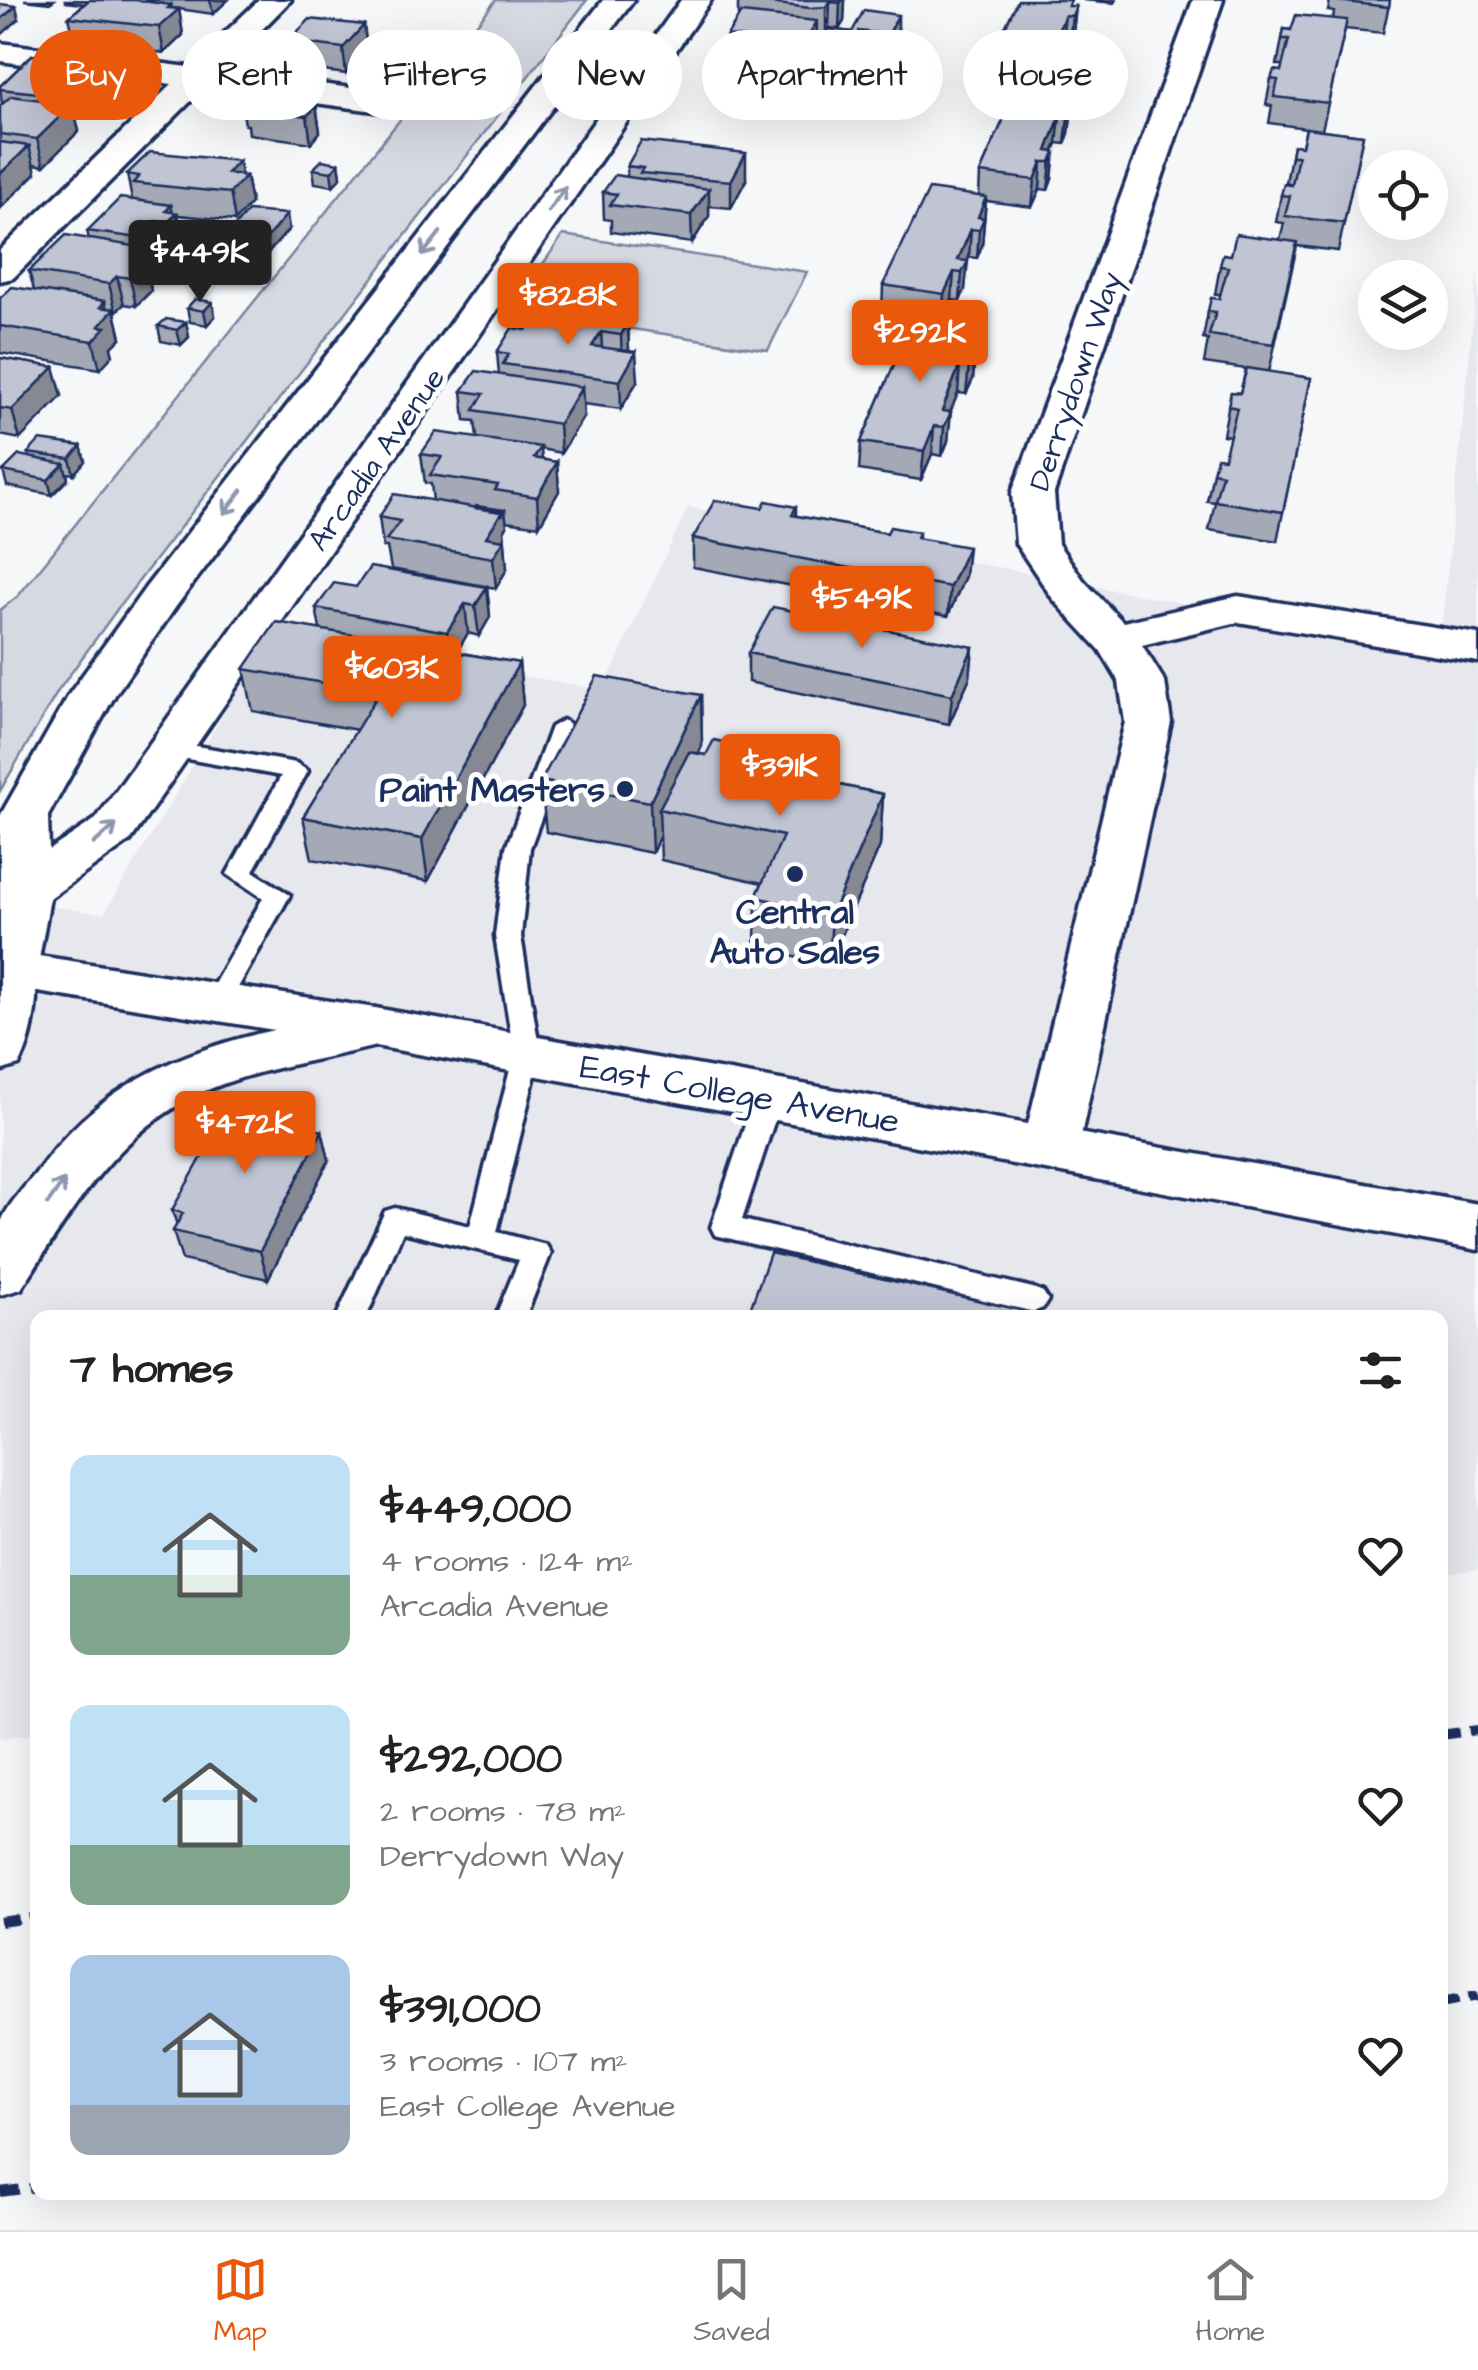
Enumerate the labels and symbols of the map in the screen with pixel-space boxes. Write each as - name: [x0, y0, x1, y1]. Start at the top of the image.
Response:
- one-way arrow: [546, 186, 567, 213]
- pin: $449K: [130, 220, 270, 305]
- one-way arrow: [421, 230, 442, 257]
- pin: $828K: [498, 263, 638, 348]
- street label: Derrydown Way: [1019, 266, 1134, 497]
- pin: $292K: [850, 300, 990, 385]
- street label: Arcadia Avenue: [298, 360, 456, 560]
- one-way arrow: [223, 488, 245, 514]
- pin: $549K: [792, 566, 932, 651]
- pin: $603K: [322, 636, 462, 721]
- pin: $391K: [710, 734, 850, 819]
- place label: Paint Masters: [380, 766, 605, 815]
- marker: Paint Masters: [614, 778, 636, 800]
- one-way arrow: [92, 823, 118, 845]
- marker: Central Auto Sales: [784, 863, 806, 885]
- place label: Central Auto Sales: [710, 888, 880, 977]
- street label: East College Avenue: [576, 1042, 903, 1149]
- pin: $472K: [175, 1091, 315, 1176]
- one-way arrow: [45, 1179, 66, 1207]

